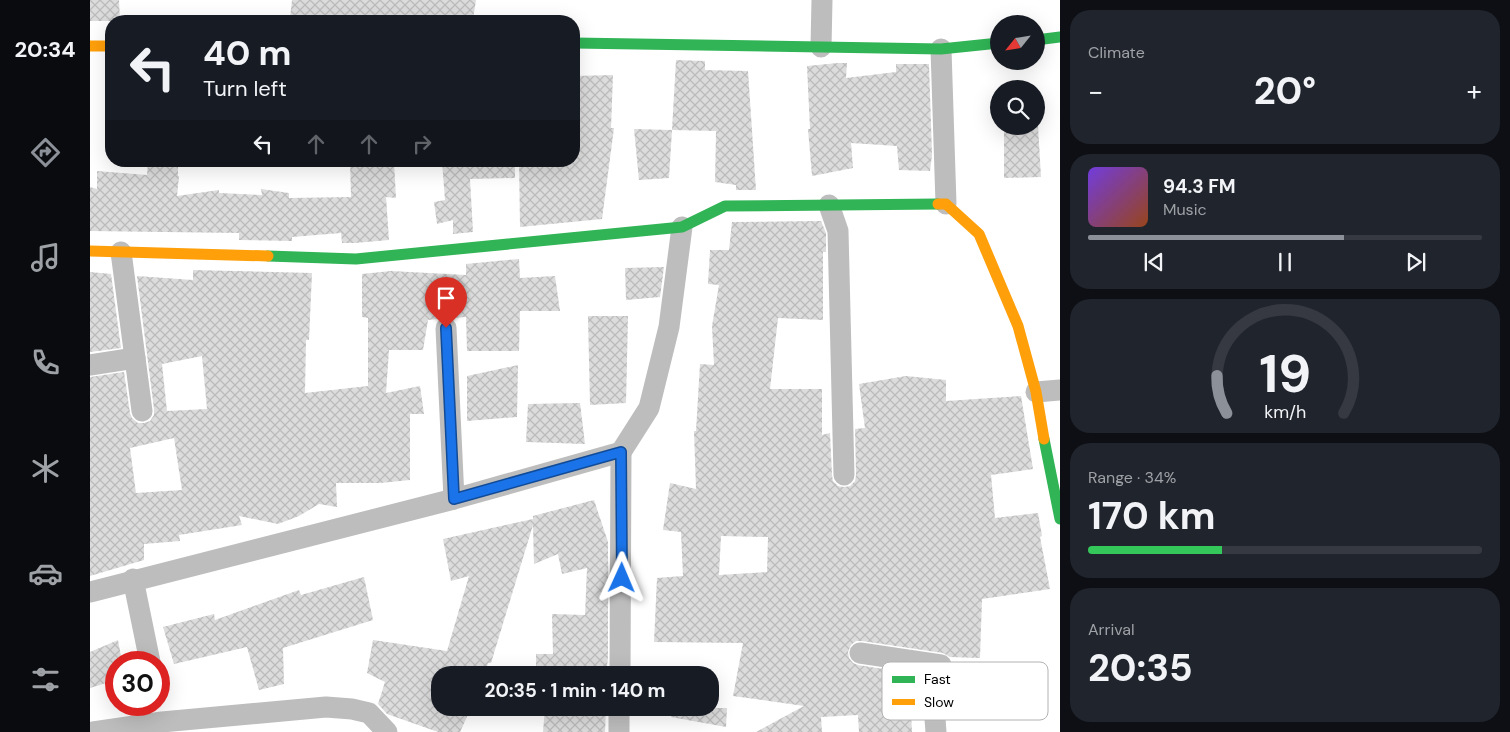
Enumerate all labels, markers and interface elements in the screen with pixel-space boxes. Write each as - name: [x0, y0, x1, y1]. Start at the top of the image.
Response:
- north arrow: [990, 15, 1045, 70]
- map controls: [990, 15, 1045, 135]
- text: 40 m: [203, 30, 292, 76]
- text: 20:34: [14, 35, 76, 64]
- icon: left: [120, 35, 185, 100]
- text: Climate: [1088, 42, 1145, 63]
- text: 20°: [1254, 66, 1316, 116]
- text: −: [1088, 73, 1103, 110]
- text: +: [1467, 73, 1482, 110]
- text: Turn left: [203, 74, 287, 103]
- button: search: [990, 80, 1045, 135]
- icon: left: [249, 130, 277, 158]
- icon: ahead: [302, 130, 330, 158]
- icon: ahead: [355, 130, 383, 158]
- icon: right: [408, 130, 436, 158]
- icon: directions: [28, 135, 63, 170]
- text: 94.3 FM: [1163, 174, 1236, 199]
- text: Music: [1163, 199, 1207, 220]
- icon: music: [28, 240, 63, 275]
- icon: previous: [1140, 248, 1168, 276]
- icon: pause: [1271, 248, 1299, 276]
- icon: next: [1402, 248, 1430, 276]
- pin: [425, 277, 467, 328]
- icon: arrive: [432, 284, 460, 312]
- text: 19: [1259, 340, 1311, 408]
- icon: phone: [28, 345, 63, 380]
- text: km/h: [1264, 400, 1306, 424]
- icon: climate: [28, 451, 63, 486]
- text: Range · 34%: [1088, 467, 1176, 488]
- text: 170 km: [1088, 491, 1215, 541]
- position arrow: [595, 551, 647, 603]
- icon: car: [28, 556, 63, 591]
- text: Arrival: [1088, 619, 1135, 640]
- text: 20:35: [1088, 643, 1193, 693]
- speed limit sign: 30: [105, 651, 170, 716]
- icon: filters: [28, 662, 63, 697]
- legend: [882, 662, 1048, 720]
- text: Fast: [924, 670, 951, 688]
- text: 20:35 · 1 min · 140 m: [485, 678, 665, 703]
- text: Slow: [924, 693, 954, 711]

